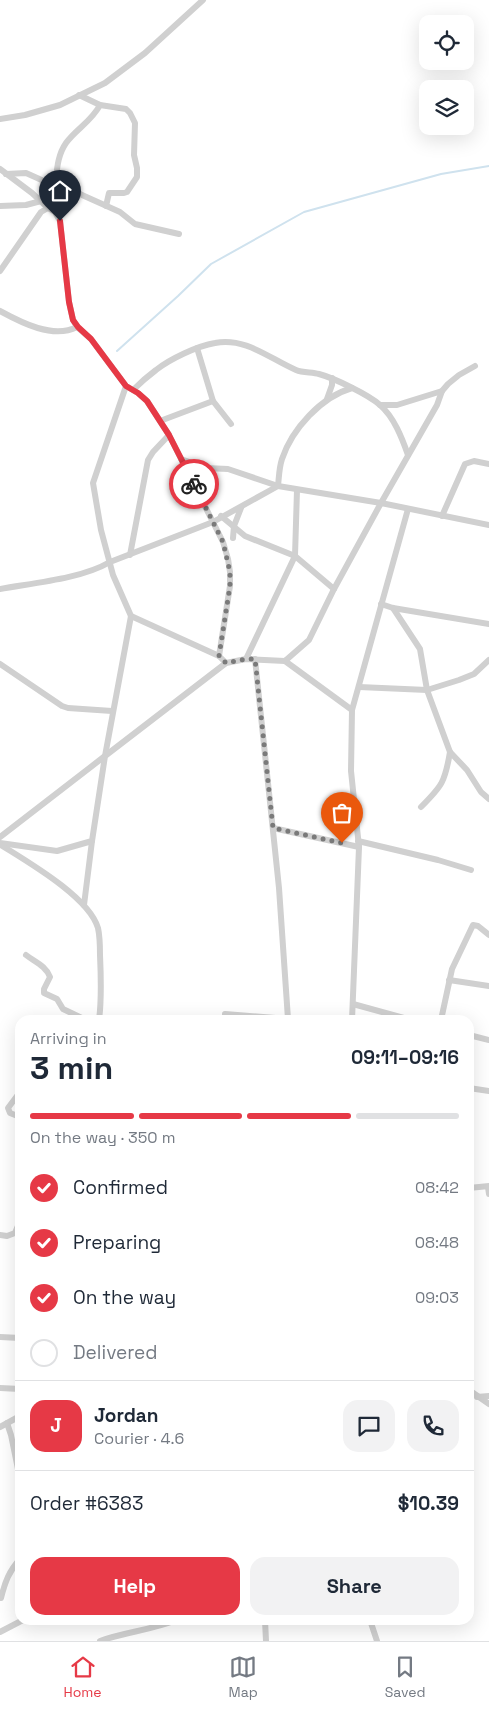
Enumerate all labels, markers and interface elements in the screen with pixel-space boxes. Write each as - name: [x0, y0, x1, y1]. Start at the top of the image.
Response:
- map controls: [419, 15, 474, 135]
- button: locate: [419, 15, 474, 70]
- button: layers: [419, 80, 474, 135]
- pin: [39, 170, 81, 221]
- icon: home: [46, 177, 74, 205]
- courier: [169, 459, 219, 509]
- icon: bike: [180, 470, 208, 498]
- pin: [321, 792, 363, 843]
- icon: bag: [328, 799, 356, 827]
- text: Arriving in: [30, 1028, 107, 1049]
- text: 09:11–09:16: [351, 1045, 459, 1070]
- text: 3 min: [30, 1048, 113, 1088]
- text: On the way · 350 m: [30, 1127, 175, 1148]
- icon: check: [30, 1174, 58, 1202]
- text: Confirmed: [73, 1175, 168, 1200]
- text: 08:42: [415, 1177, 459, 1198]
- icon: check: [30, 1229, 58, 1257]
- text: Preparing: [73, 1230, 161, 1255]
- text: 08:48: [415, 1232, 459, 1253]
- icon: check: [30, 1284, 58, 1312]
- text: On the way: [73, 1285, 176, 1310]
- text: 09:03: [415, 1287, 459, 1308]
- text: Delivered: [73, 1340, 158, 1365]
- button: chat: [343, 1400, 395, 1452]
- button: phone: [407, 1400, 459, 1452]
- text: Jordan: [94, 1403, 159, 1428]
- text: J: [50, 1413, 62, 1438]
- text: Courier · 4.6: [94, 1428, 184, 1449]
- text: Order #6383: [30, 1491, 143, 1516]
- text: $10.39: [398, 1491, 459, 1516]
- button: Help: [30, 1557, 240, 1615]
- button: Share: [250, 1557, 459, 1615]
- tab: Home: [63, 1653, 102, 1701]
- tab: Map: [229, 1653, 258, 1701]
- tab: Saved: [385, 1653, 426, 1701]

